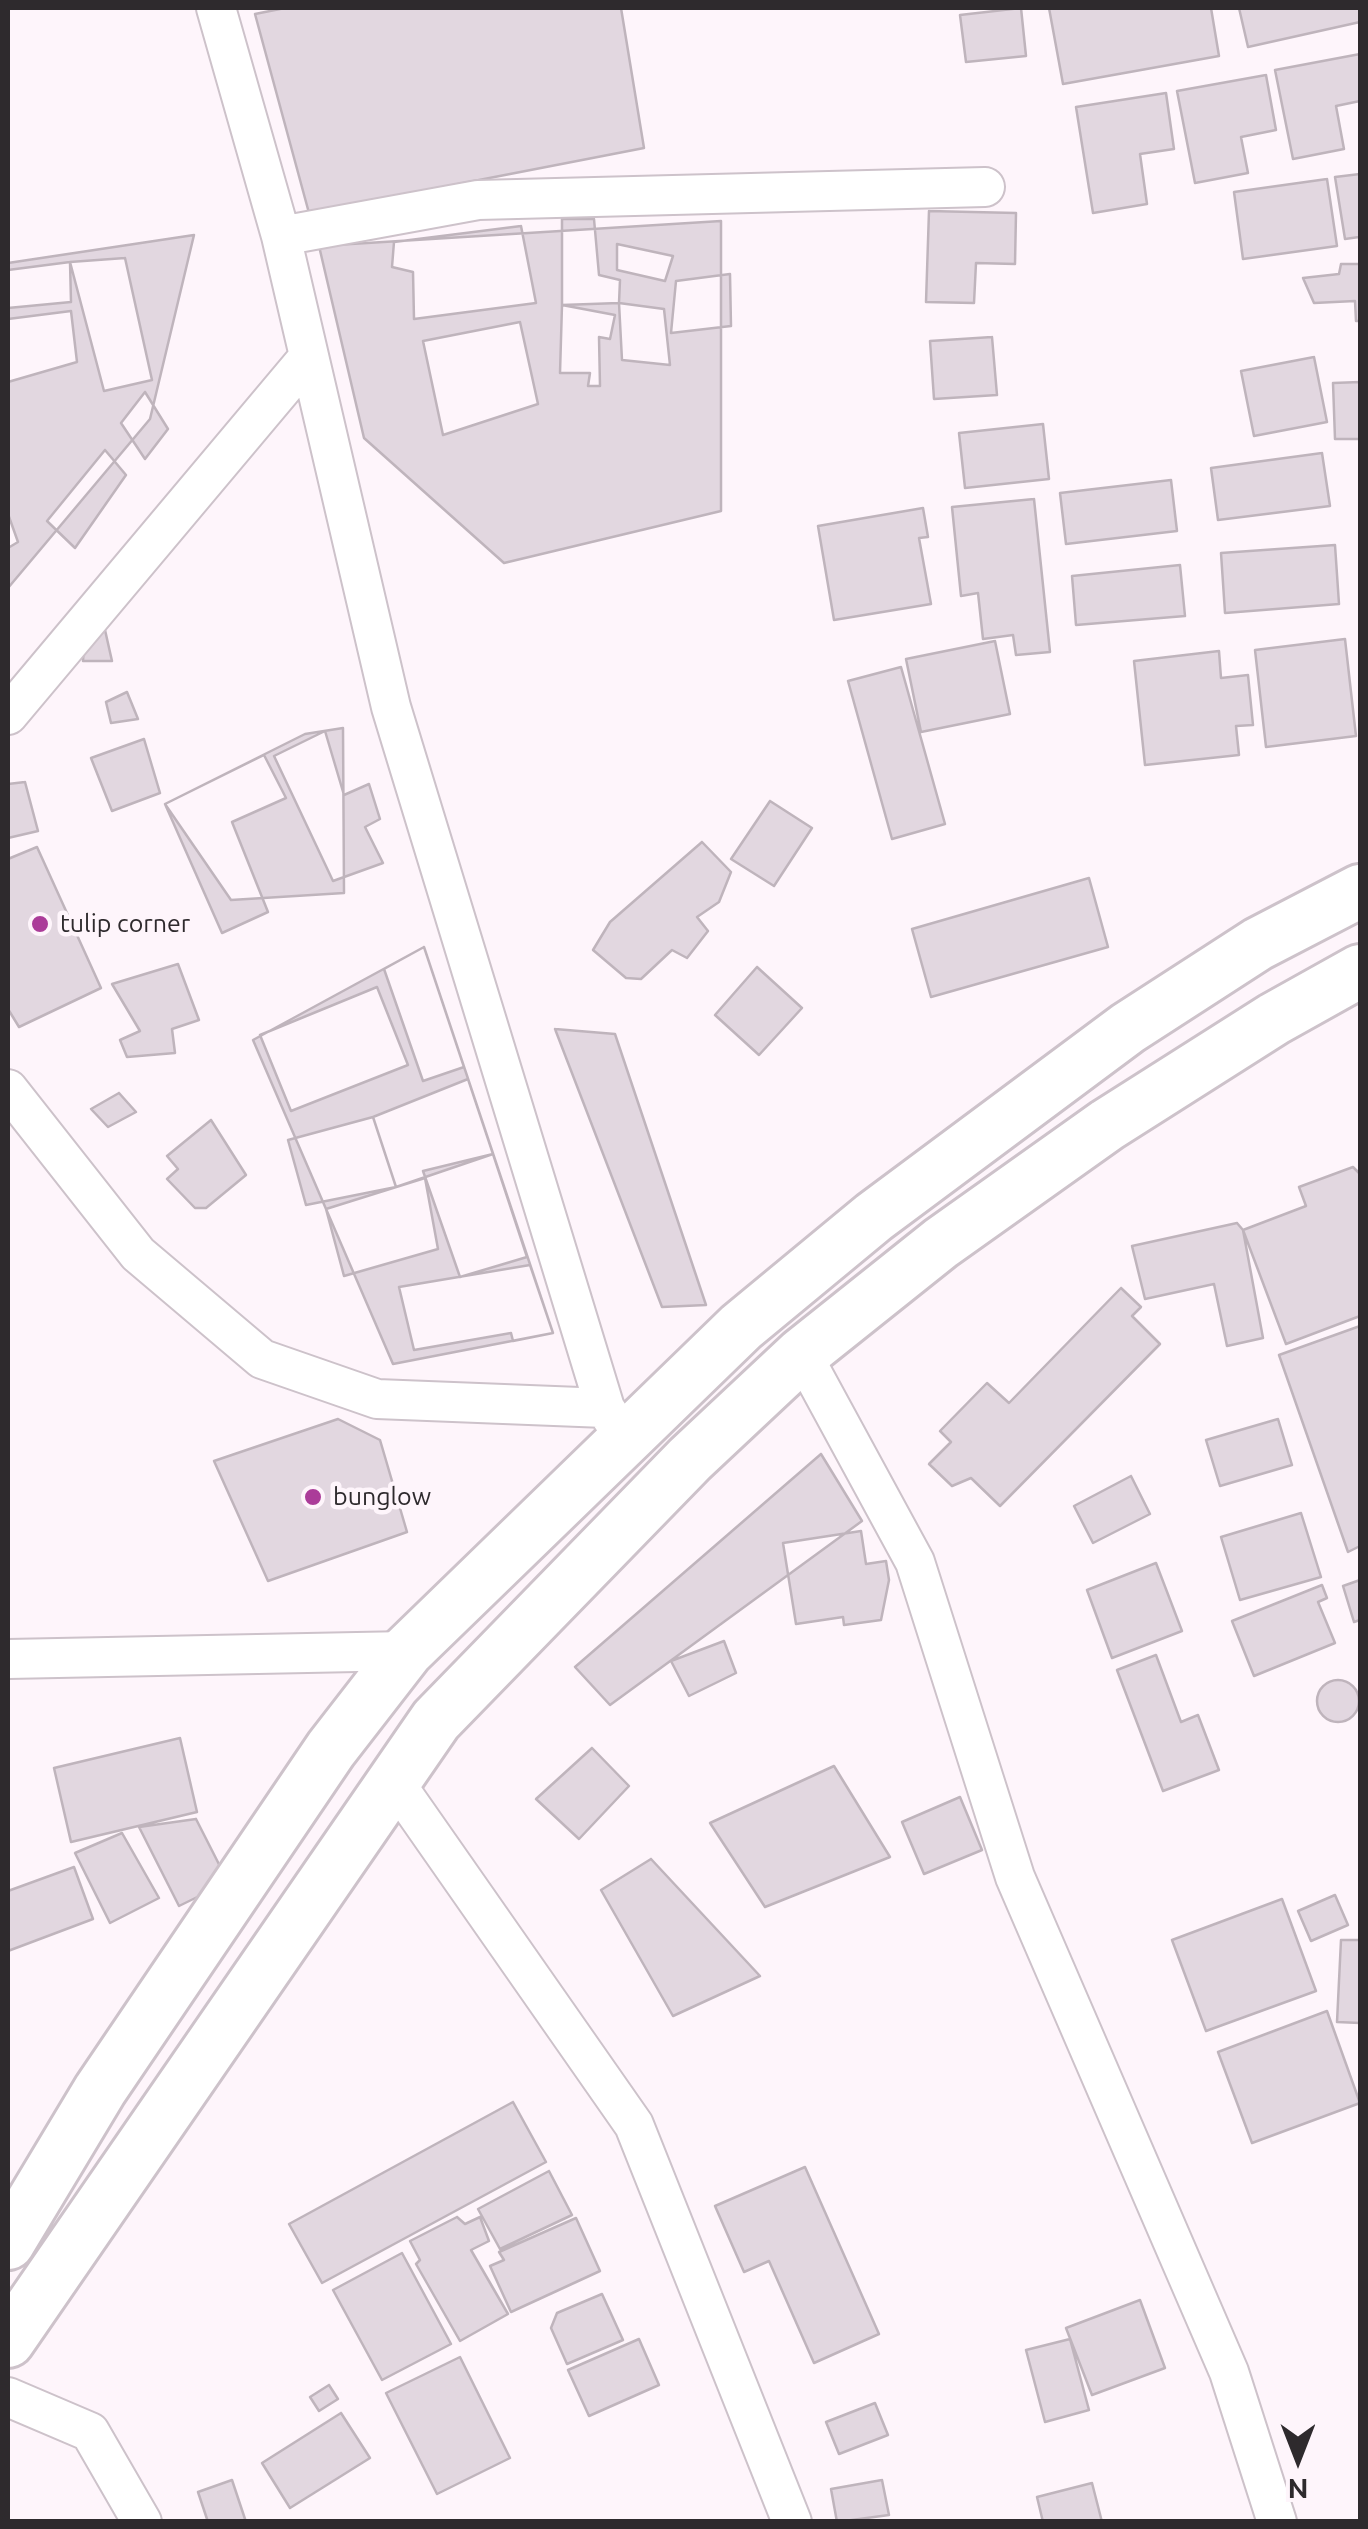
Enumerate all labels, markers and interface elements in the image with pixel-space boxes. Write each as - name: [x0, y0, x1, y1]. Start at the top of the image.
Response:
- place label: tulip corner: [60, 909, 190, 939]
- marker: tulip corner: [29, 913, 51, 935]
- place label: bunglow: [333, 1482, 431, 1512]
- marker: bunglow: [302, 1486, 324, 1508]
- north arrow: [1248, 2409, 1348, 2509]
- text: N: [1288, 2474, 1308, 2505]

